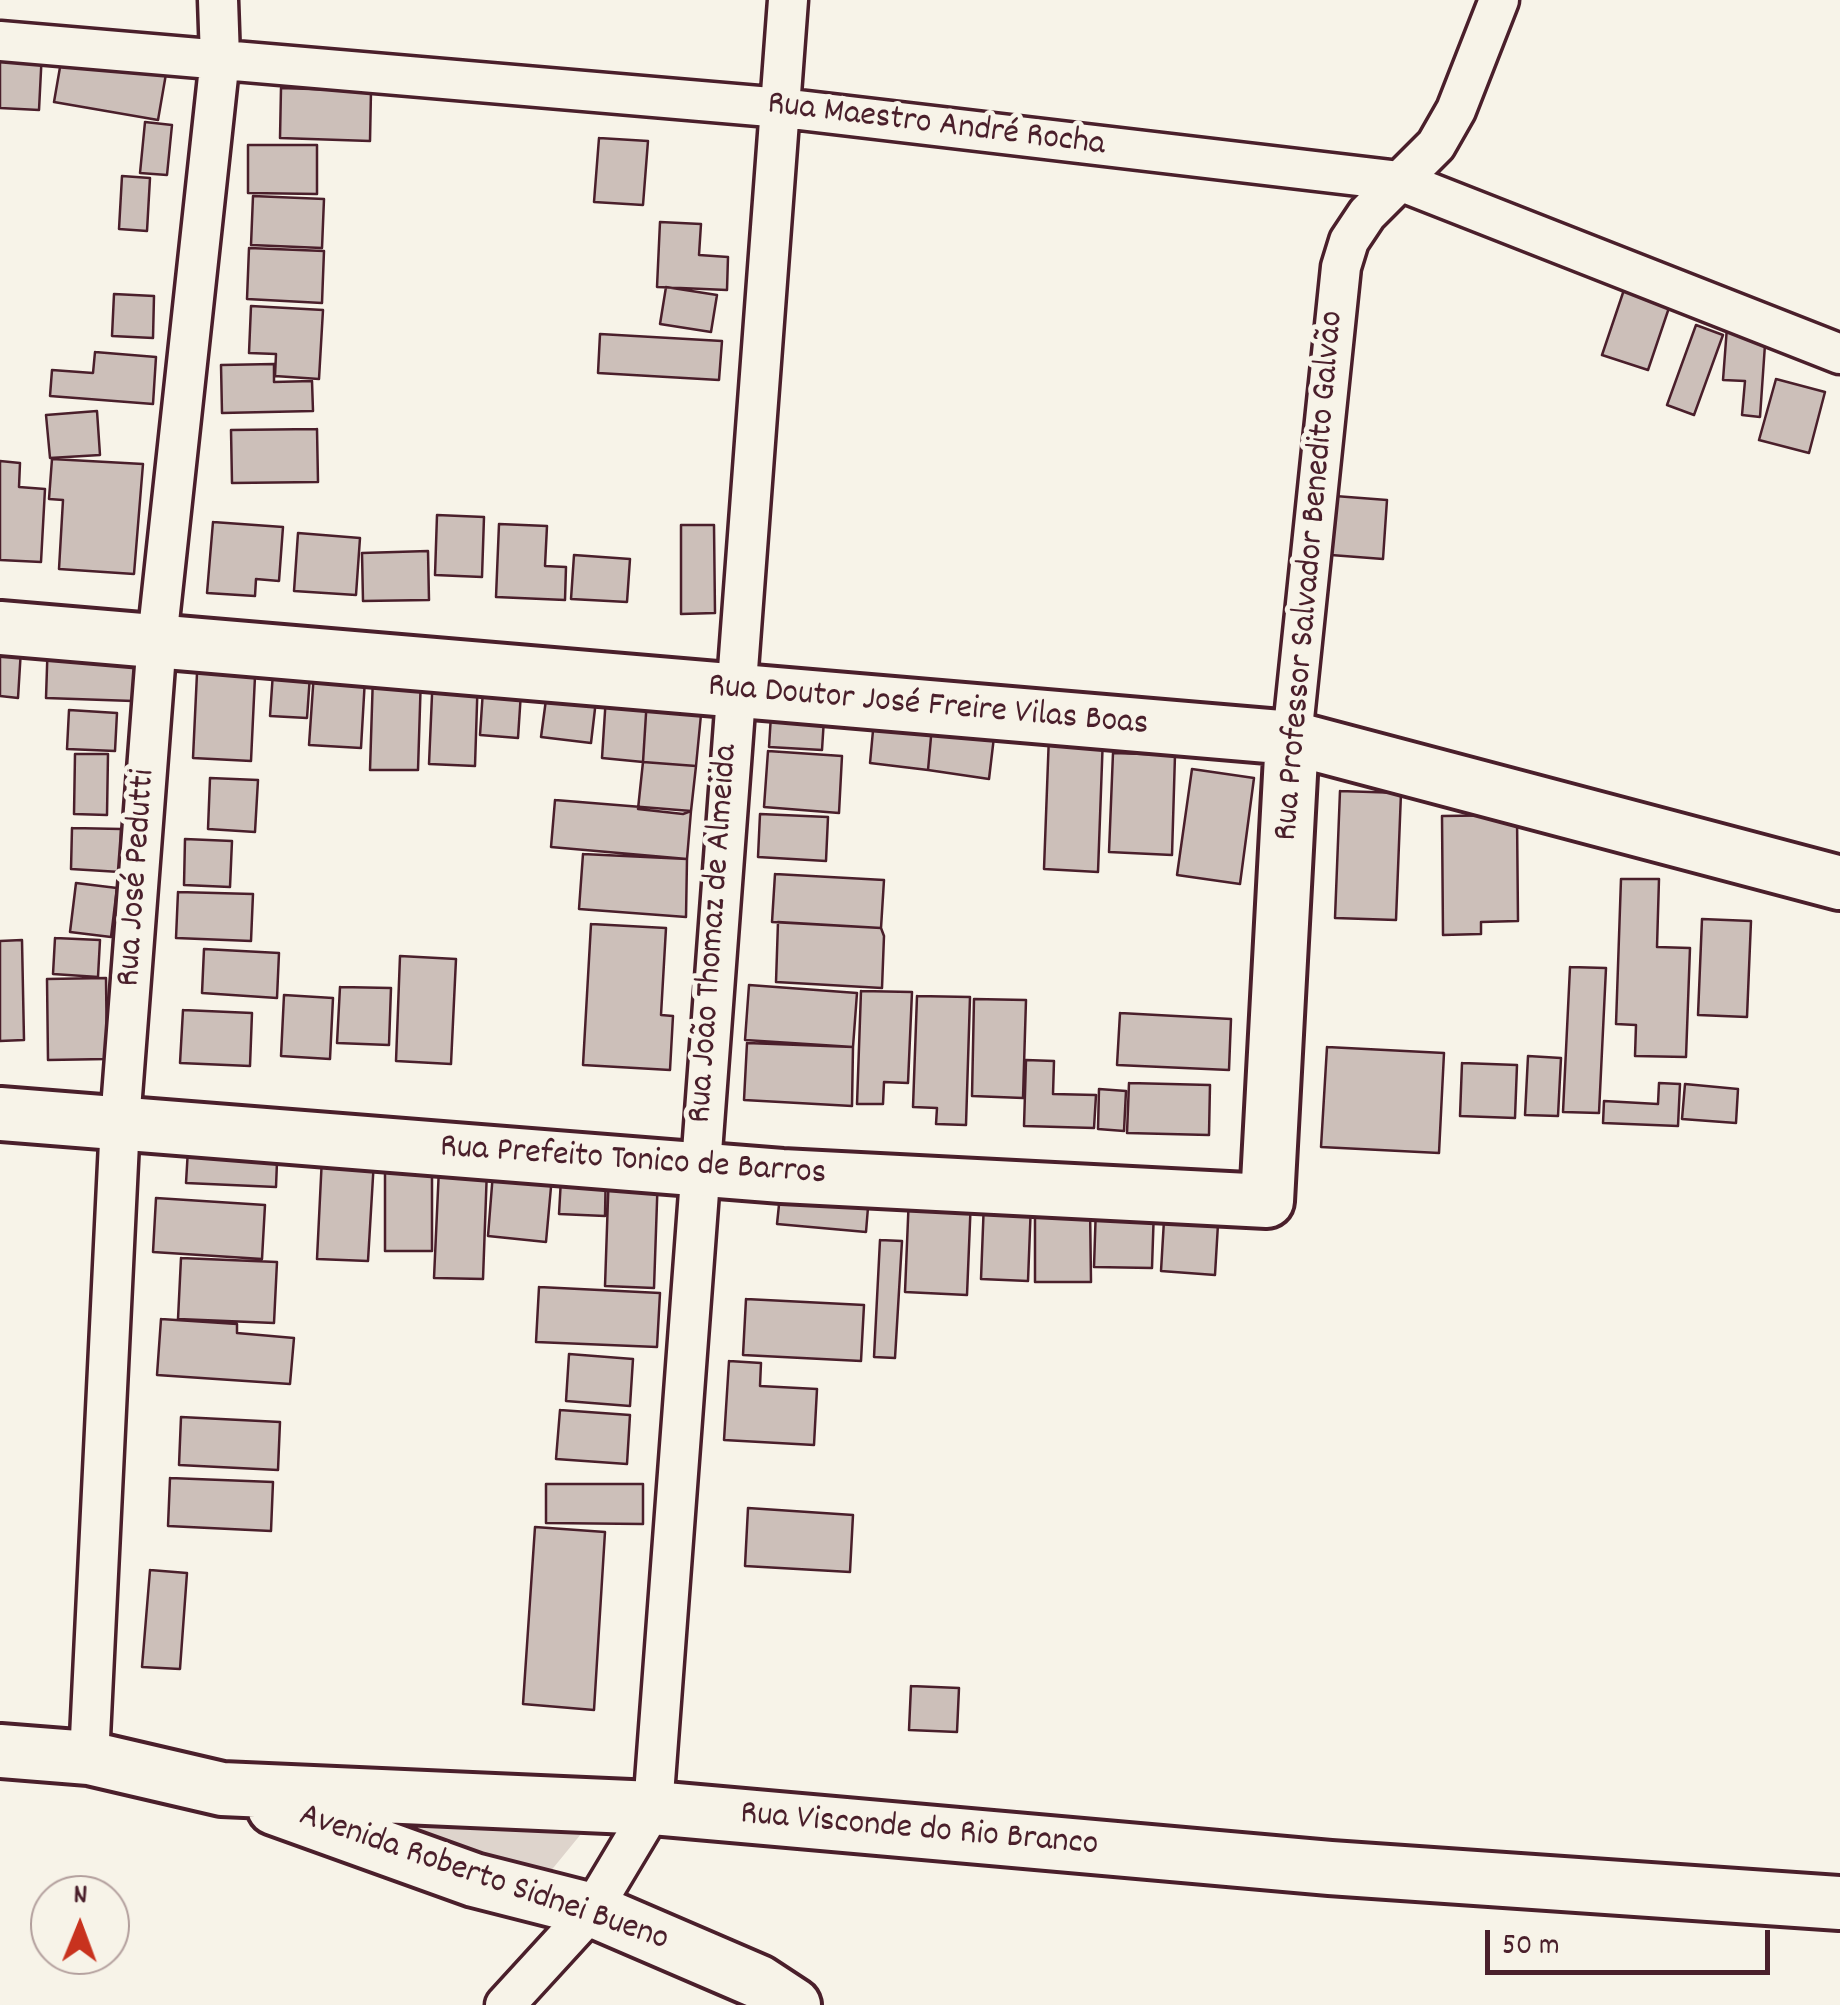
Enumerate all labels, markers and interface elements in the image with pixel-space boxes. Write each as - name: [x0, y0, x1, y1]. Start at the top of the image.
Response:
- street label: Rua Maestro André Rocha: [765, 85, 1107, 169]
- street label: Rua Professor Salvador Benedito Galvão: [1268, 309, 1356, 843]
- street label: Rua Doutor José Freire Vilas Boas: [706, 668, 1150, 748]
- street label: Rua João Thomaz de Almeida: [682, 743, 750, 1125]
- street label: Rua José Pedutti: [110, 768, 168, 988]
- street label: Rua Prefeito Tonico de Barros: [438, 1129, 828, 1197]
- street label: Rua Visconde do Rio Branco: [738, 1795, 1100, 1869]
- street label: Avenida Roberto Sidnei Bueno: [293, 1797, 673, 1963]
- north arrow: [30, 1875, 130, 1975]
- text: N: [73, 1877, 88, 1917]
- scale bar: [1490, 1910, 1775, 1972]
- text: 50 m: [1502, 1926, 1560, 1969]

